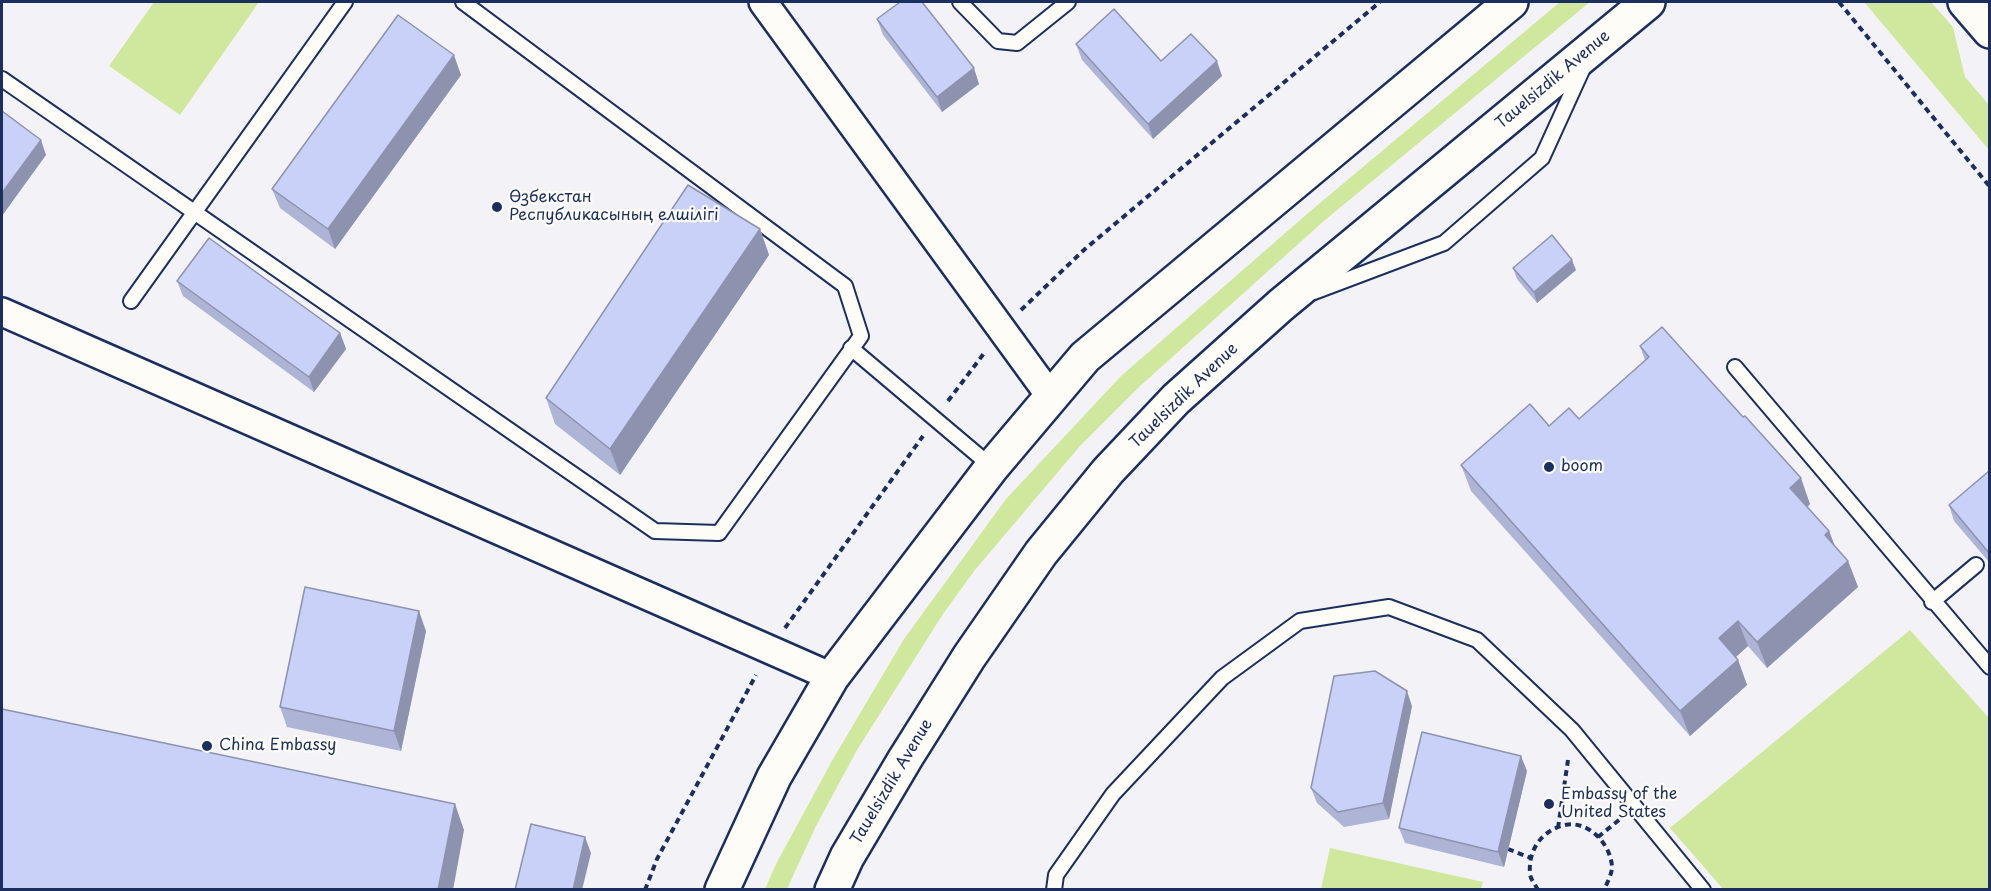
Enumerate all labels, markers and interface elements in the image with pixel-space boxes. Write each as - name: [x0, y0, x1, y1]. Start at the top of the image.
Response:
- street label: Tauelsizdik Avenue: [1492, 27, 1614, 133]
- place label: Өзбекстан Республикасының елшілігі: [509, 188, 719, 226]
- marker: Өзбекстан Республикасының елшілігі: [490, 200, 504, 214]
- street label: Tauelsizdik Avenue: [1126, 339, 1242, 453]
- place label: boom: [1561, 457, 1603, 477]
- marker: boom: [1542, 460, 1556, 474]
- street label: Tauelsizdik Avenue: [847, 716, 937, 848]
- place label: China Embassy: [219, 736, 336, 756]
- marker: China Embassy: [200, 739, 214, 753]
- place label: Embassy of the United States: [1561, 785, 1677, 823]
- marker: Embassy of the United States: [1542, 797, 1556, 811]

